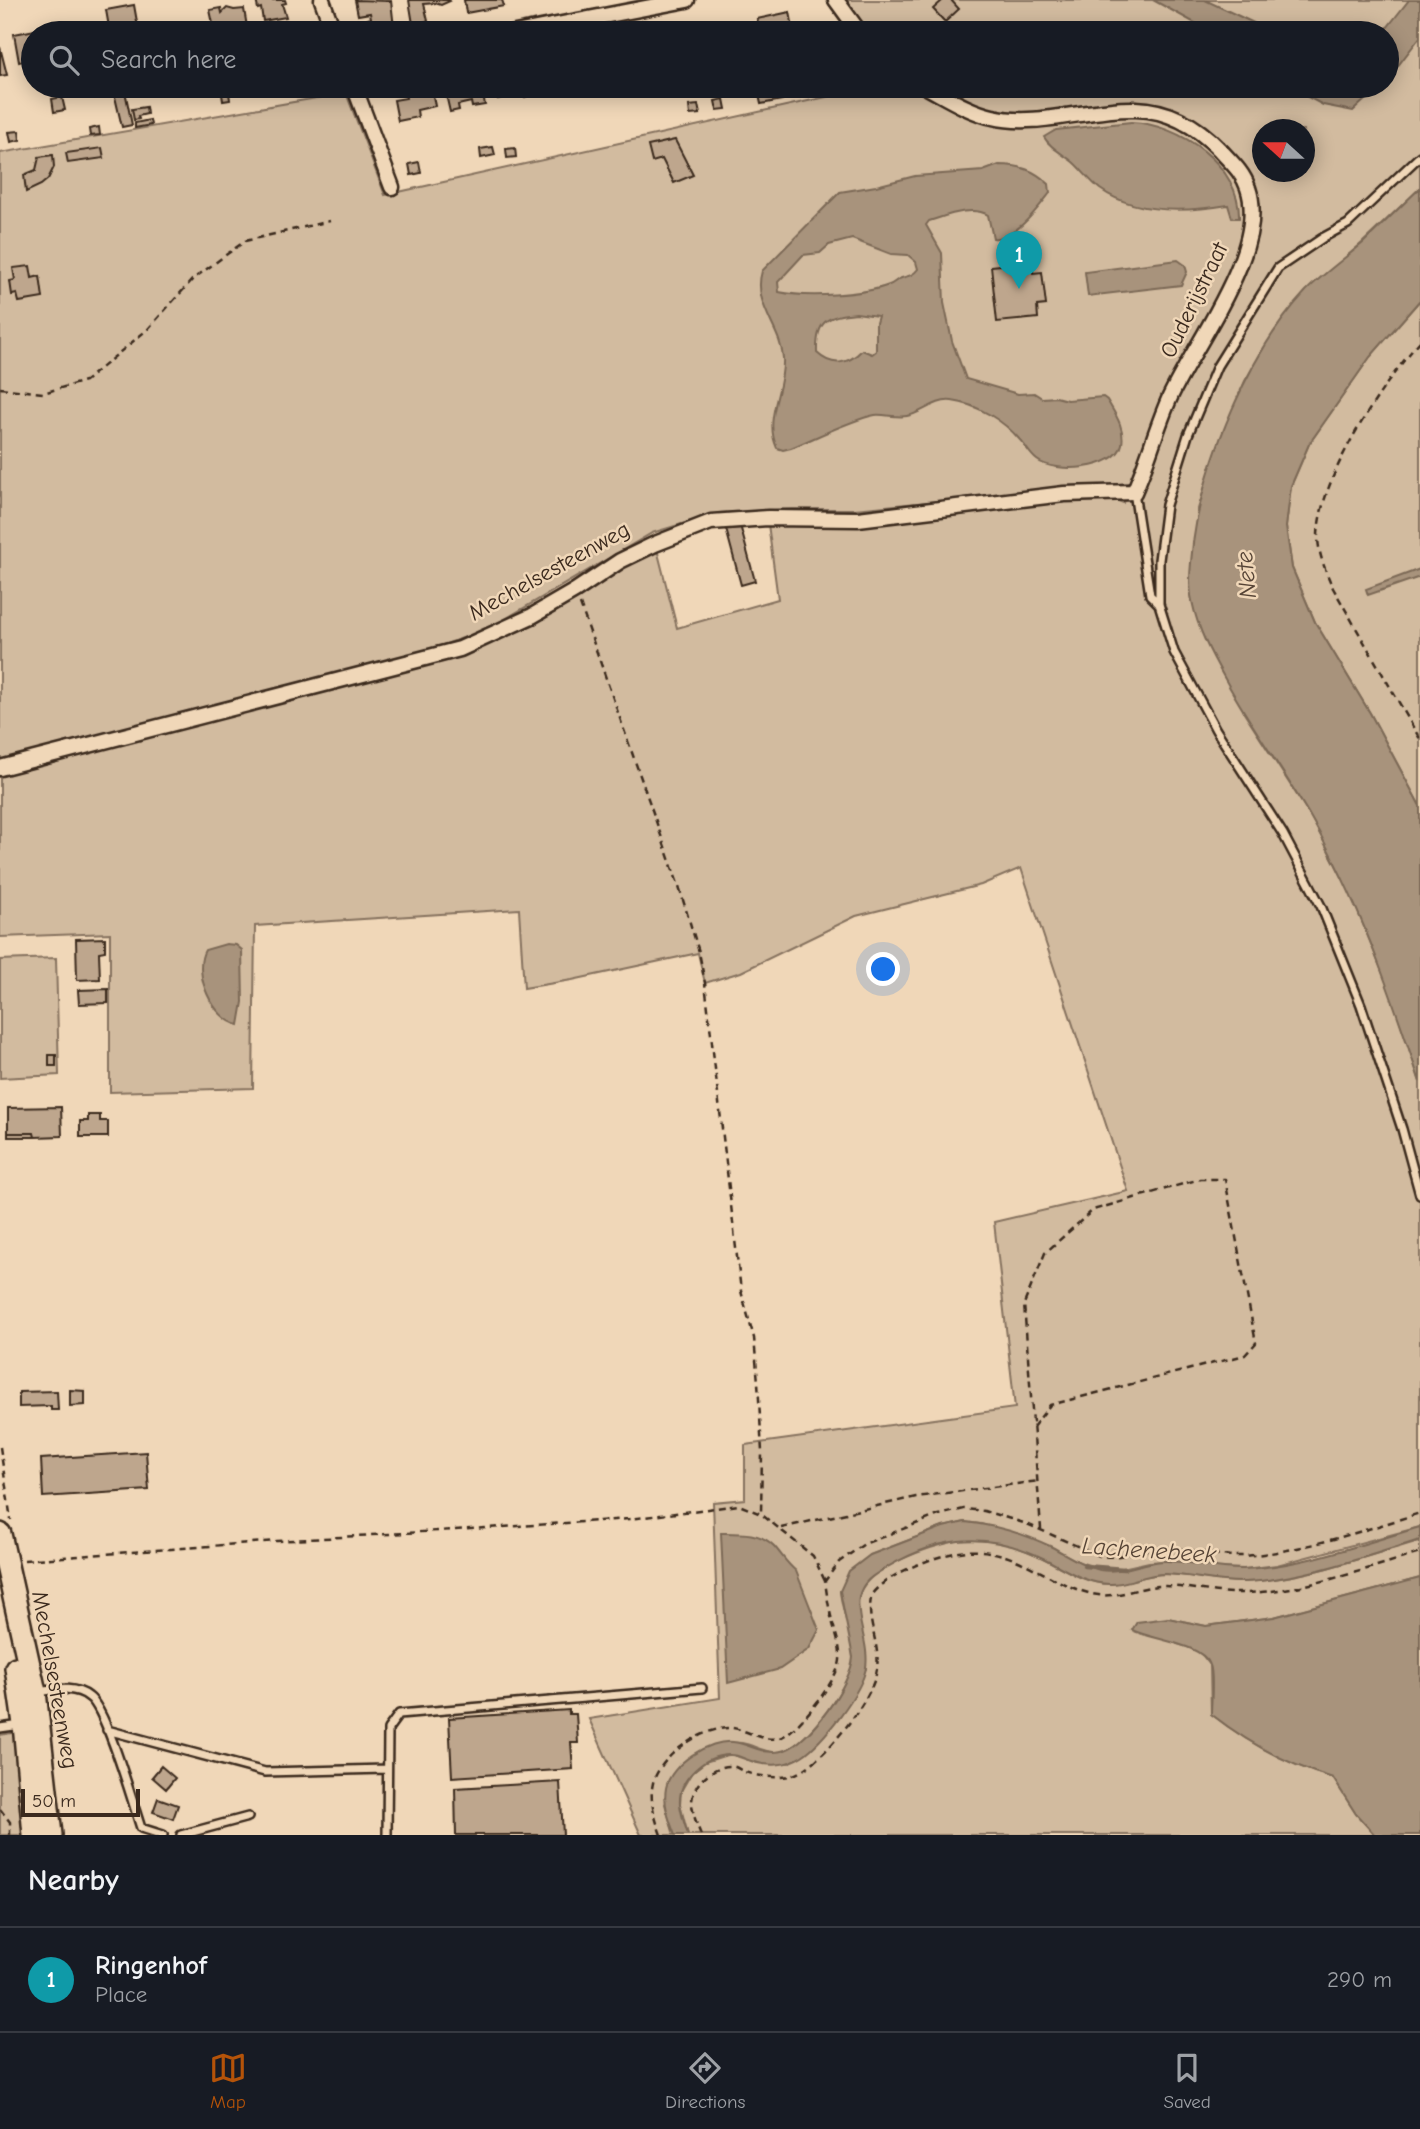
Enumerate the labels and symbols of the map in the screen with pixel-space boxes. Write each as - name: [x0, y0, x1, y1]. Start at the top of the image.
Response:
- north arrow: [1252, 119, 1315, 182]
- pin: 1: [996, 231, 1042, 289]
- street label: Ouderijstraat: [1154, 237, 1234, 362]
- street label: Mechelsesteenweg: [464, 516, 634, 626]
- water label: Nete: [1230, 550, 1262, 600]
- your location: [866, 952, 900, 986]
- water label: Lachenebeek: [1081, 1531, 1218, 1569]
- street label: Mechelsesteenweg: [26, 1589, 84, 1771]
- scale bar: [21, 1786, 140, 1818]

